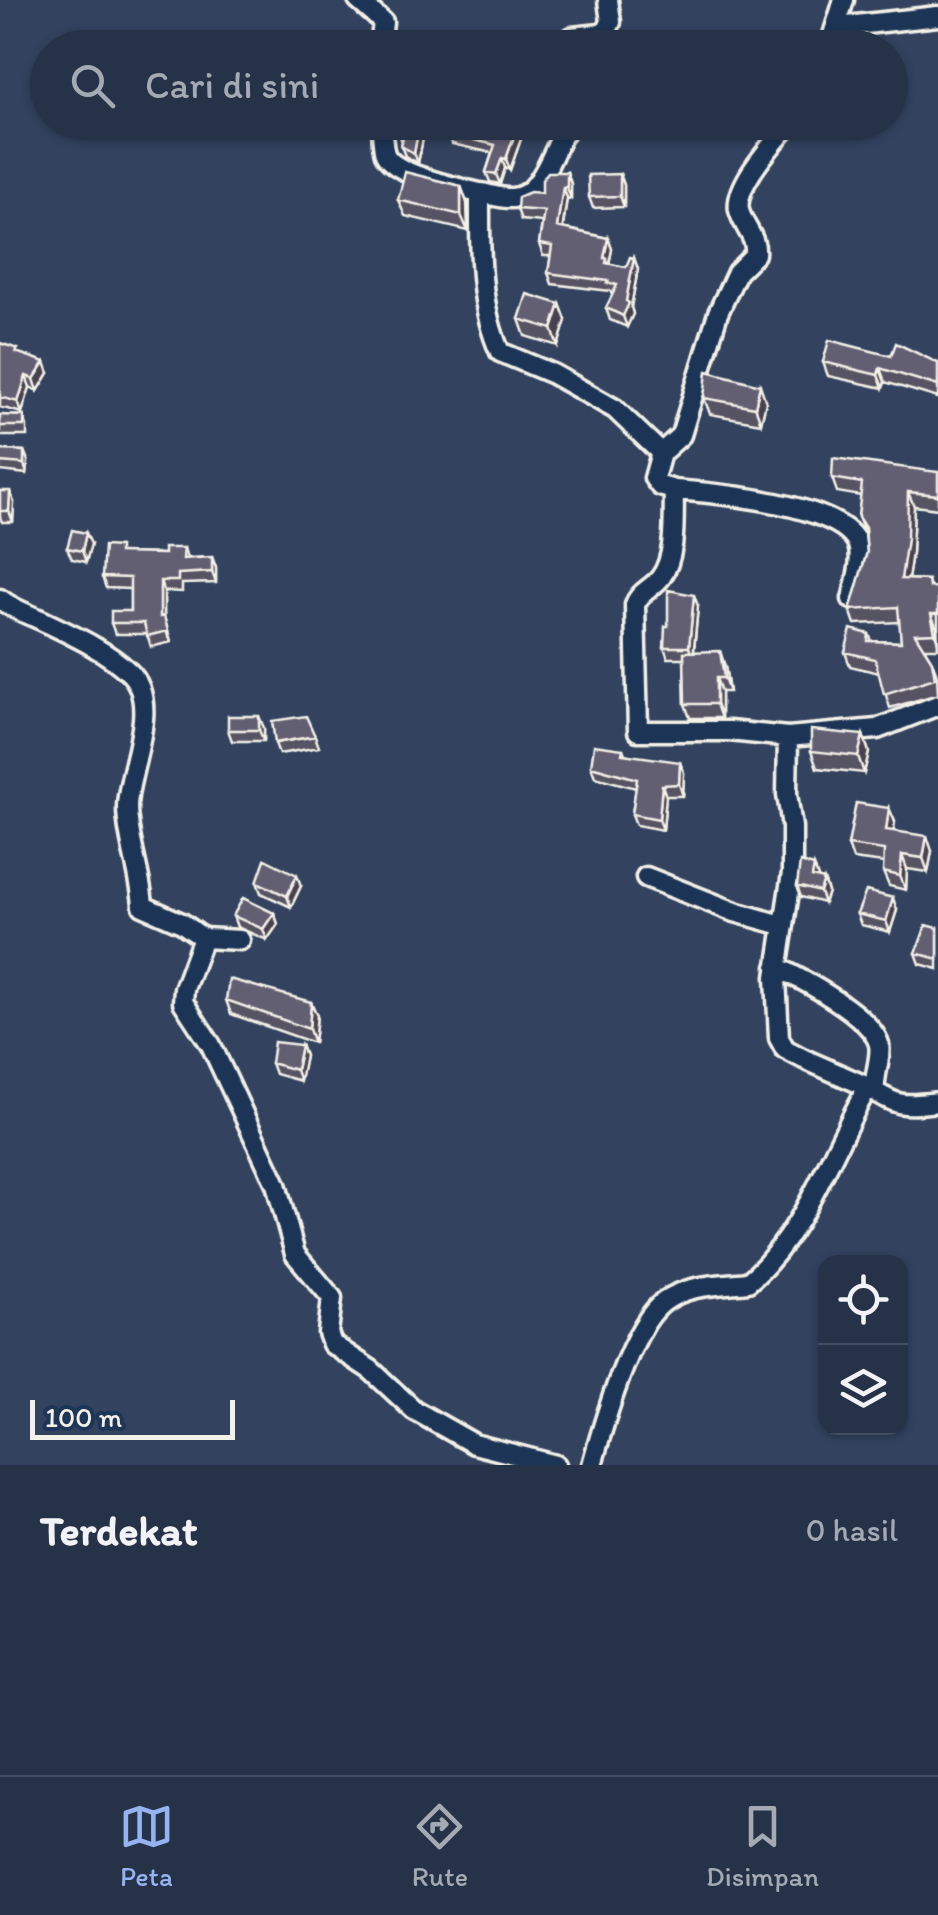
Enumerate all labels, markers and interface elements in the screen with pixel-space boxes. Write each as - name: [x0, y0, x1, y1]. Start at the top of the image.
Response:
- search box: [30, 30, 908, 140]
- icon: search: [65, 58, 120, 113]
- text: Cari di sini: [145, 62, 319, 108]
- map controls: [818, 1255, 908, 1435]
- button: locate: [818, 1255, 908, 1345]
- button: layers: [818, 1345, 908, 1435]
- scale bar: [30, 1395, 235, 1440]
- text: 100 m: [45, 1400, 122, 1434]
- text: Terdekat: [40, 1505, 198, 1556]
- text: 0 hasil: [806, 1511, 898, 1549]
- tab: Peta: [119, 1799, 174, 1893]
- tab: Rute: [412, 1799, 468, 1893]
- tab: Disimpan: [706, 1799, 819, 1893]

